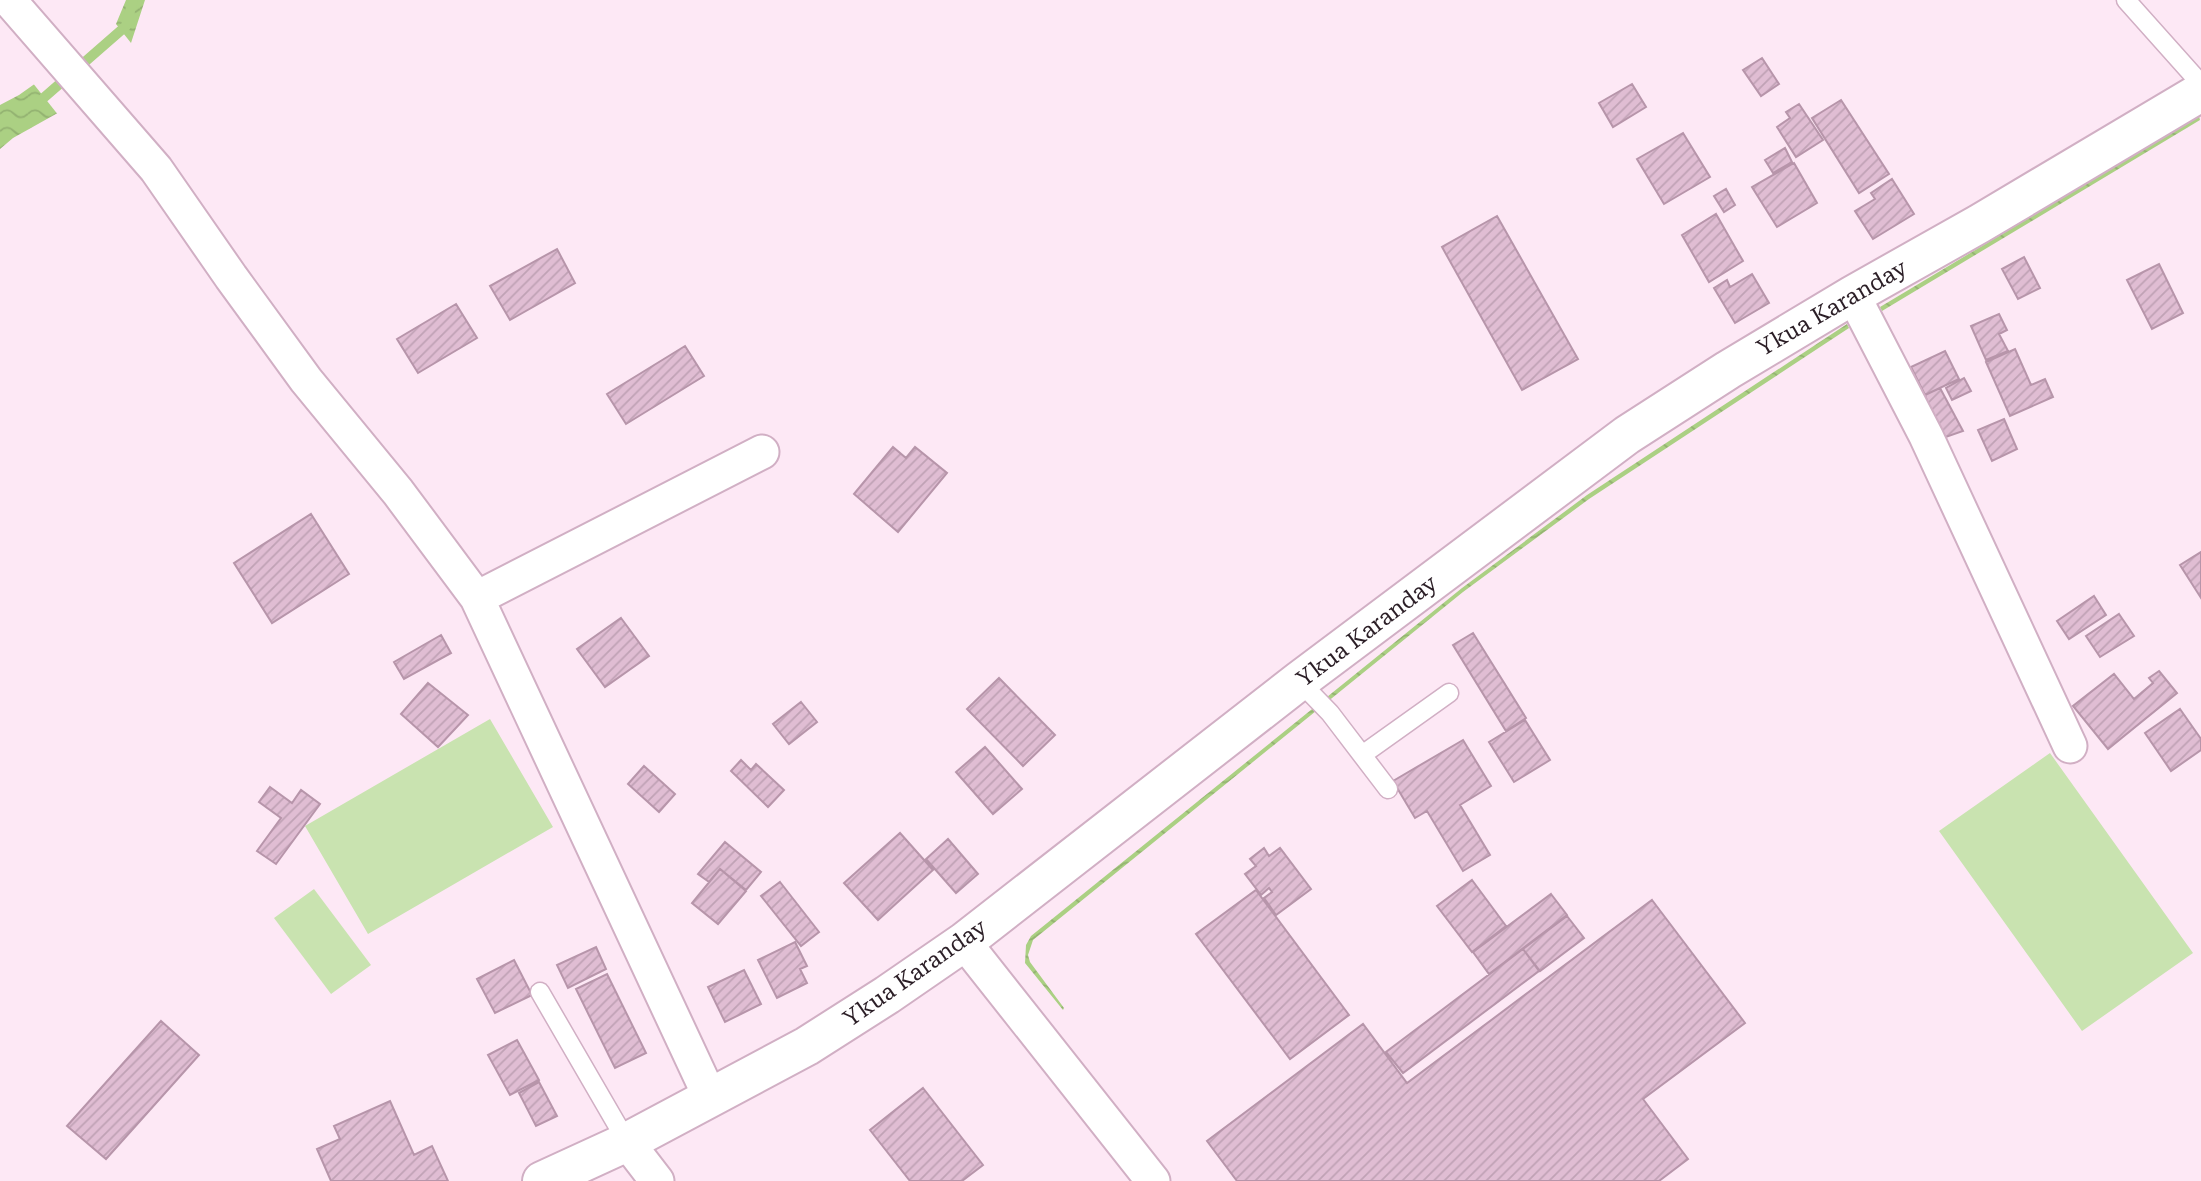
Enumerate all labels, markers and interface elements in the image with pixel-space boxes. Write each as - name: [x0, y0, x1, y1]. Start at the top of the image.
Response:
- street label: Ykua Karanday: [1752, 254, 1912, 362]
- street label: Ykua Karanday: [1291, 569, 1443, 693]
- street label: Ykua Karanday: [838, 913, 992, 1032]

